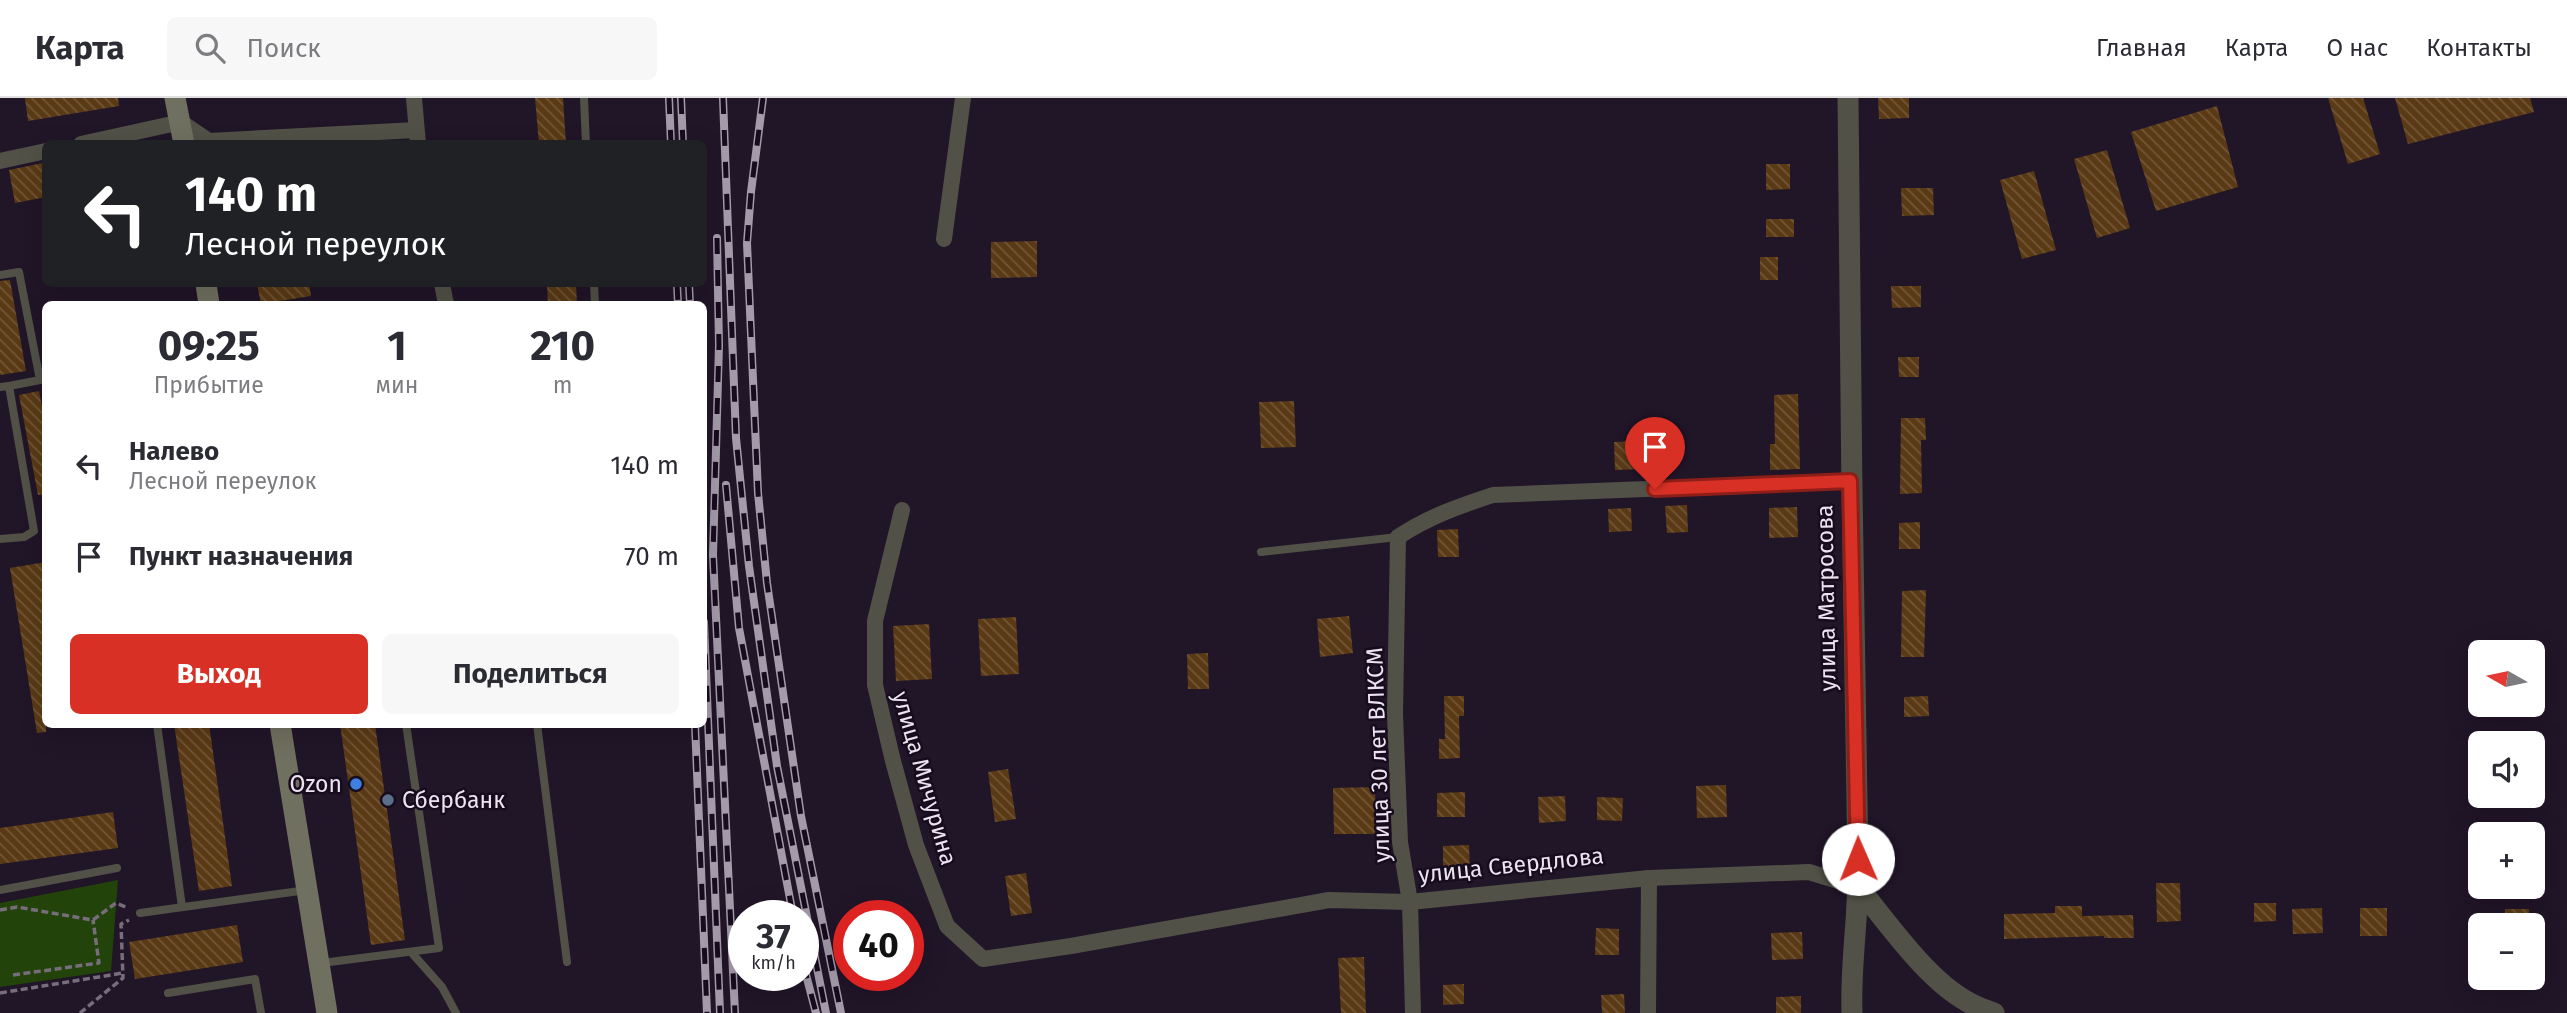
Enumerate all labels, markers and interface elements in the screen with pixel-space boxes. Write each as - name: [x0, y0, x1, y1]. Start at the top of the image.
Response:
- search box: [167, 17, 657, 80]
- text: Карта: [35, 28, 125, 68]
- icon: search: [191, 29, 229, 67]
- text: Поиск: [247, 33, 321, 64]
- text: Главная: [2096, 34, 2187, 62]
- text: Карта: [2225, 34, 2288, 62]
- text: О нас: [2326, 34, 2388, 62]
- text: Контакты: [2426, 34, 2532, 62]
- text: 140 m: [185, 165, 317, 224]
- icon: left: [70, 168, 161, 259]
- text: Лесной переулок: [185, 225, 446, 263]
- text: 09:25: [158, 321, 260, 371]
- text: 1: [387, 321, 407, 371]
- text: 210: [530, 321, 595, 371]
- text: Прибытие: [154, 371, 264, 399]
- text: мин: [376, 371, 418, 399]
- text: m: [553, 371, 573, 399]
- pin: [1625, 417, 1685, 489]
- icon: arrive: [1636, 428, 1674, 466]
- text: Налево: [129, 436, 219, 467]
- icon: left: [70, 447, 108, 485]
- text: 140 m: [610, 450, 679, 481]
- text: Лесной переулок: [129, 467, 317, 495]
- street label: улица Матросова: [1810, 504, 1842, 692]
- icon: arrive: [70, 538, 108, 576]
- text: Пункт назначения: [129, 541, 353, 572]
- text: 70 m: [624, 541, 679, 572]
- button: Выход: [70, 634, 368, 714]
- button: Поделиться: [382, 634, 679, 714]
- north arrow: [2468, 640, 2544, 718]
- map controls: [2468, 640, 2545, 990]
- street label: улица 30 лет ВЛКСМ: [1360, 647, 1396, 863]
- street label: улица Мичурина: [887, 688, 963, 868]
- button: sound: [2468, 731, 2545, 808]
- place label: Ozon: [290, 770, 342, 798]
- marker: Ozon: [348, 776, 364, 792]
- place label: Сбербанк: [402, 786, 505, 814]
- marker: Сбербанк: [380, 792, 396, 808]
- position arrow: [1821, 822, 1895, 896]
- button: +: [2468, 822, 2545, 899]
- street label: улица Свердлова: [1417, 841, 1605, 889]
- speed limit sign: 40: [833, 900, 924, 991]
- button: −: [2468, 913, 2545, 990]
- text: 37: [756, 915, 791, 957]
- text: km/h: [751, 952, 796, 974]

